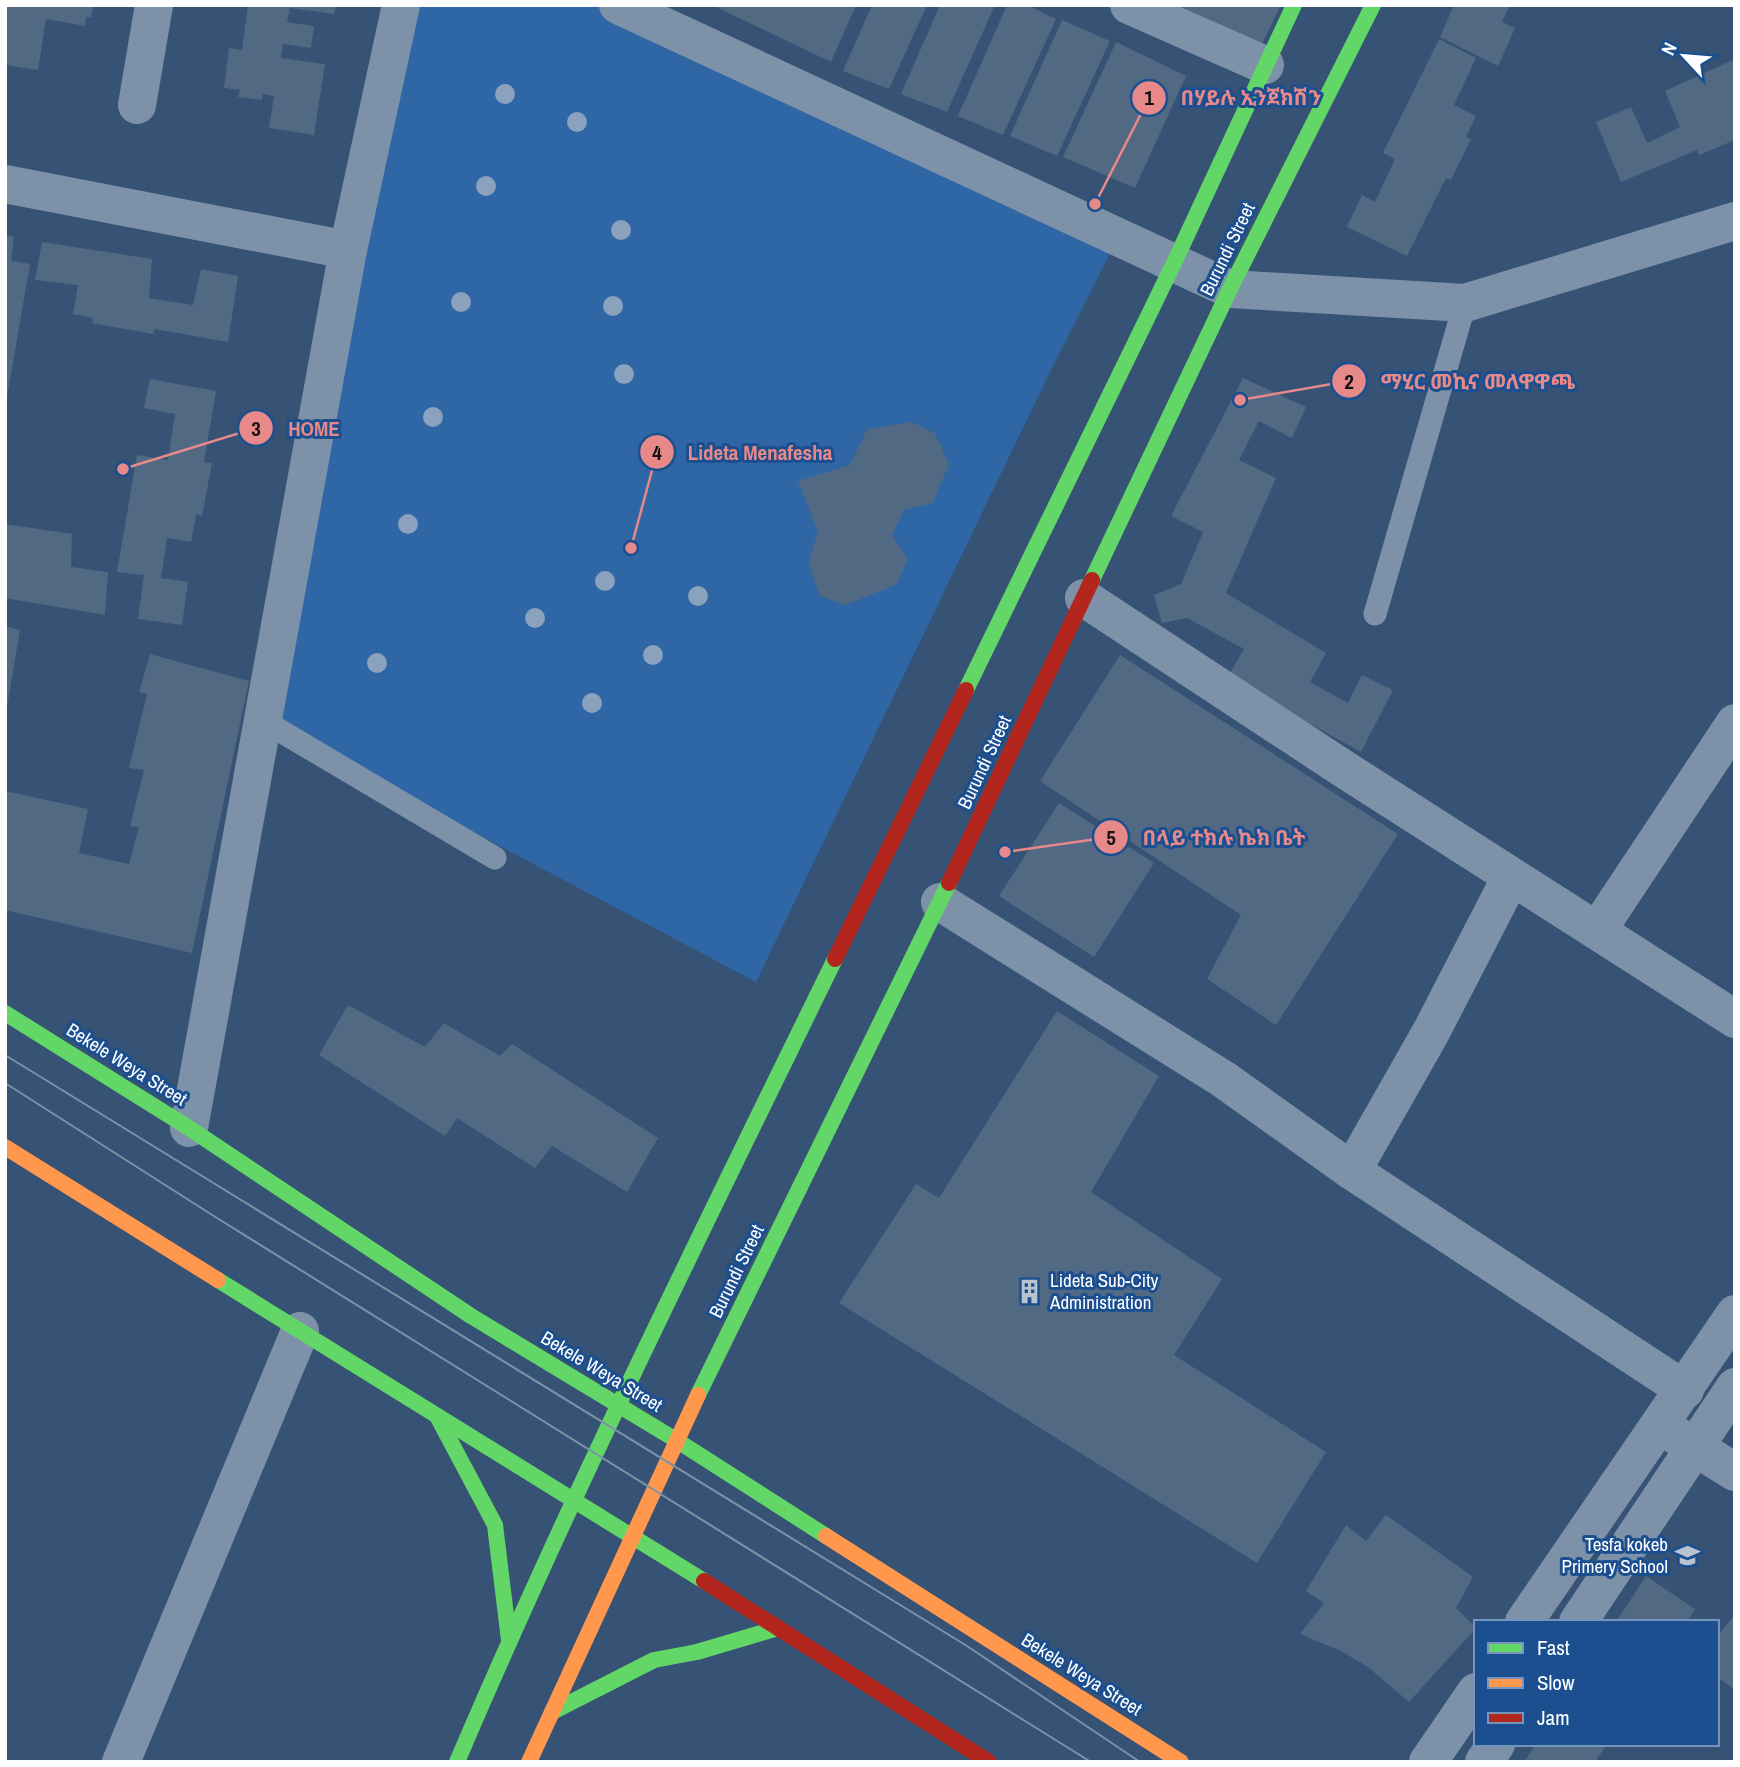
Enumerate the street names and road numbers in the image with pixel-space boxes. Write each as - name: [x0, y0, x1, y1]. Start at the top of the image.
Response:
- street label: Burundi Street: [1193, 198, 1261, 300]
- street label: Burundi Street: [951, 710, 1017, 813]
- street label: Bekele Weya Street: [62, 1017, 193, 1112]
- street label: Burundi Street: [702, 1220, 770, 1322]
- street label: Bekele Weya Street: [536, 1324, 668, 1418]
- street label: Bekele Weya Street: [1017, 1627, 1148, 1722]

